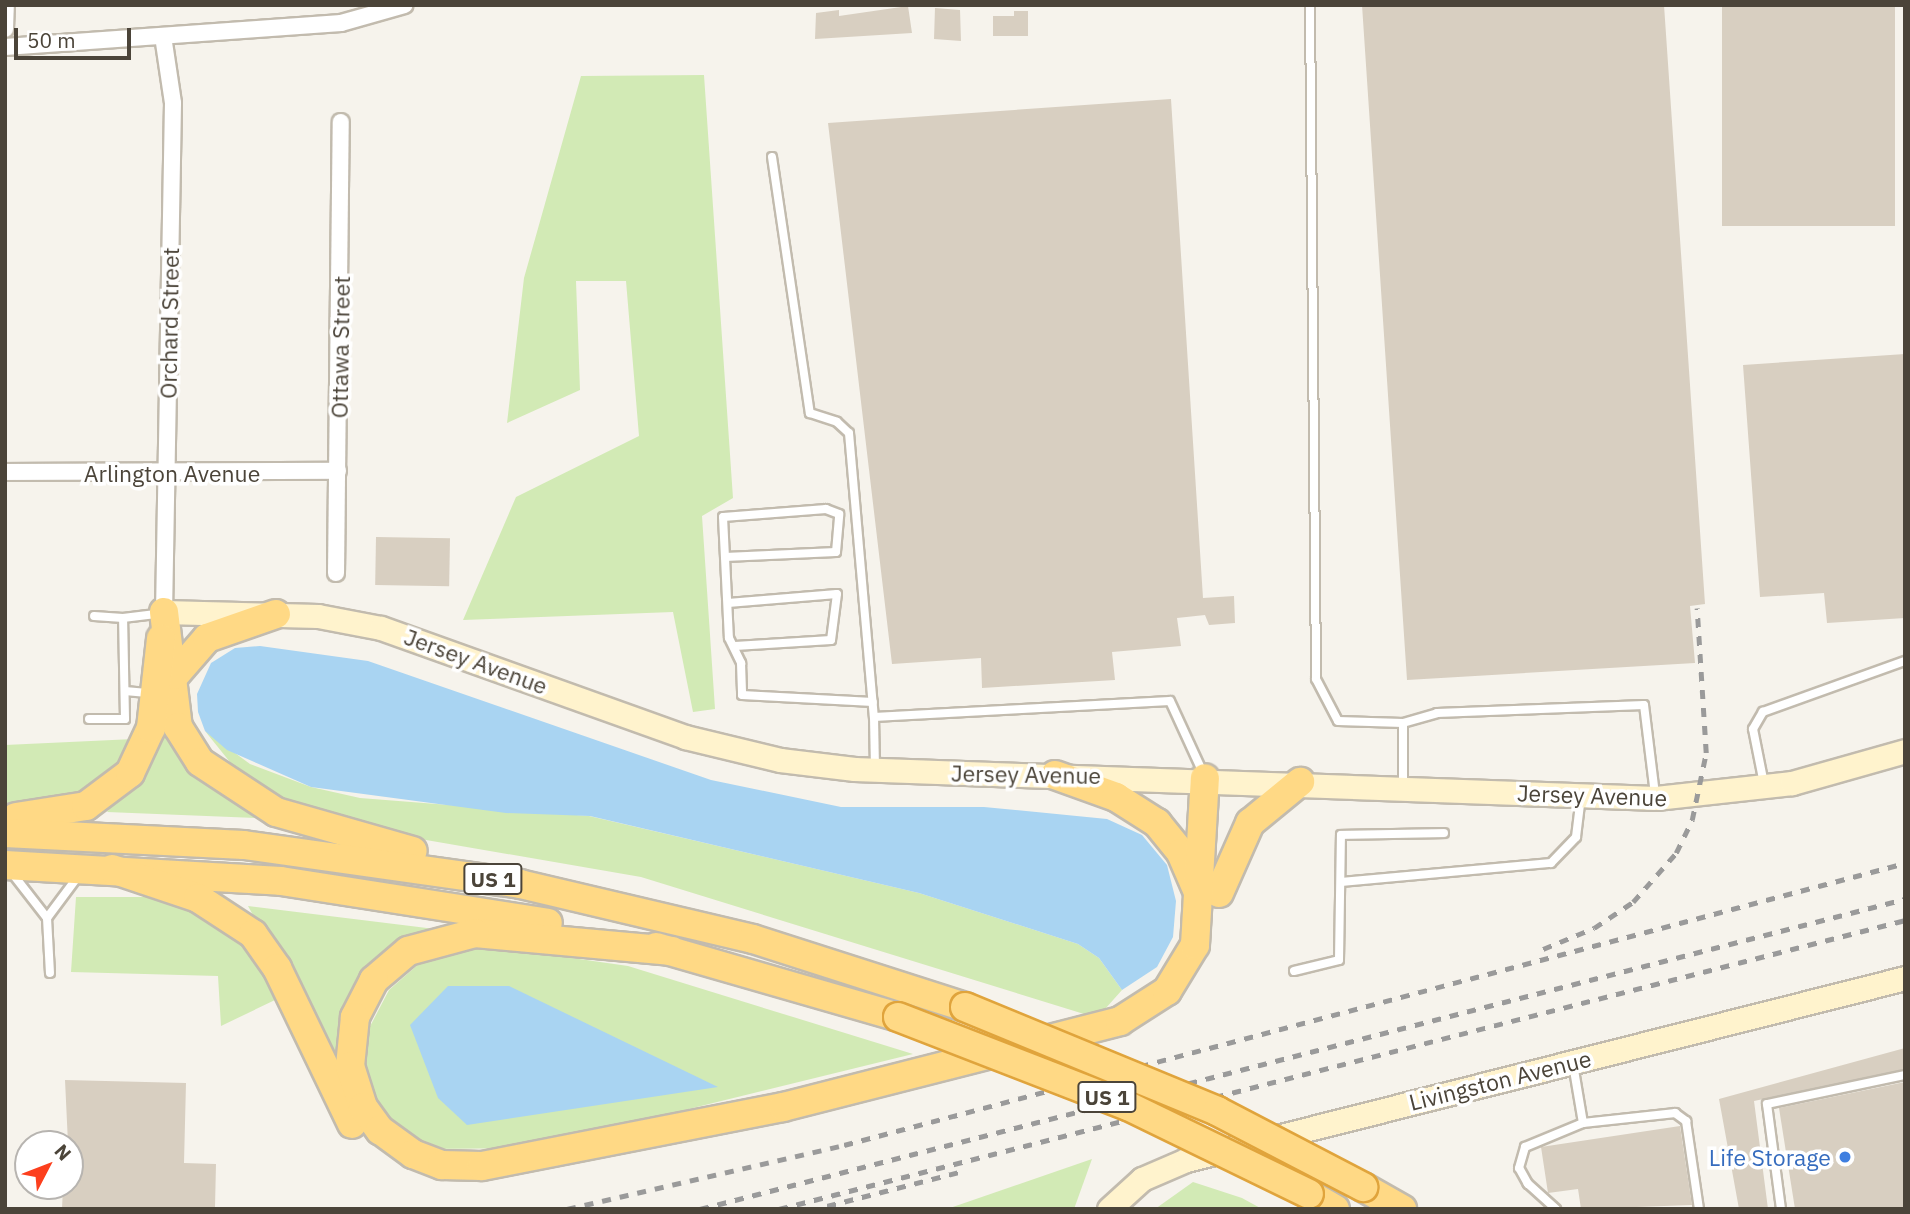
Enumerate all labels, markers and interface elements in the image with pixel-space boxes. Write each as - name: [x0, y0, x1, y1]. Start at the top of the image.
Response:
- scale bar: [18, 14, 135, 58]
- text: 50 m: [27, 26, 76, 54]
- street label: Orchard Street: [154, 247, 184, 399]
- street label: Ottawa Street: [325, 275, 355, 419]
- street label: Arlington Avenue: [84, 459, 260, 487]
- street label: Jersey Avenue: [401, 622, 551, 700]
- street label: Jersey Avenue: [951, 759, 1101, 789]
- street label: Jersey Avenue: [1516, 779, 1668, 811]
- road number: US 1: [463, 862, 523, 896]
- street label: Livingston Avenue: [1406, 1044, 1594, 1116]
- road number: US 1: [1077, 1080, 1137, 1114]
- north arrow: [14, 1130, 84, 1200]
- text: N: [50, 1139, 77, 1165]
- place label: Life Storage: [1709, 1143, 1831, 1171]
- marker: Life Storage: [1837, 1149, 1853, 1165]

